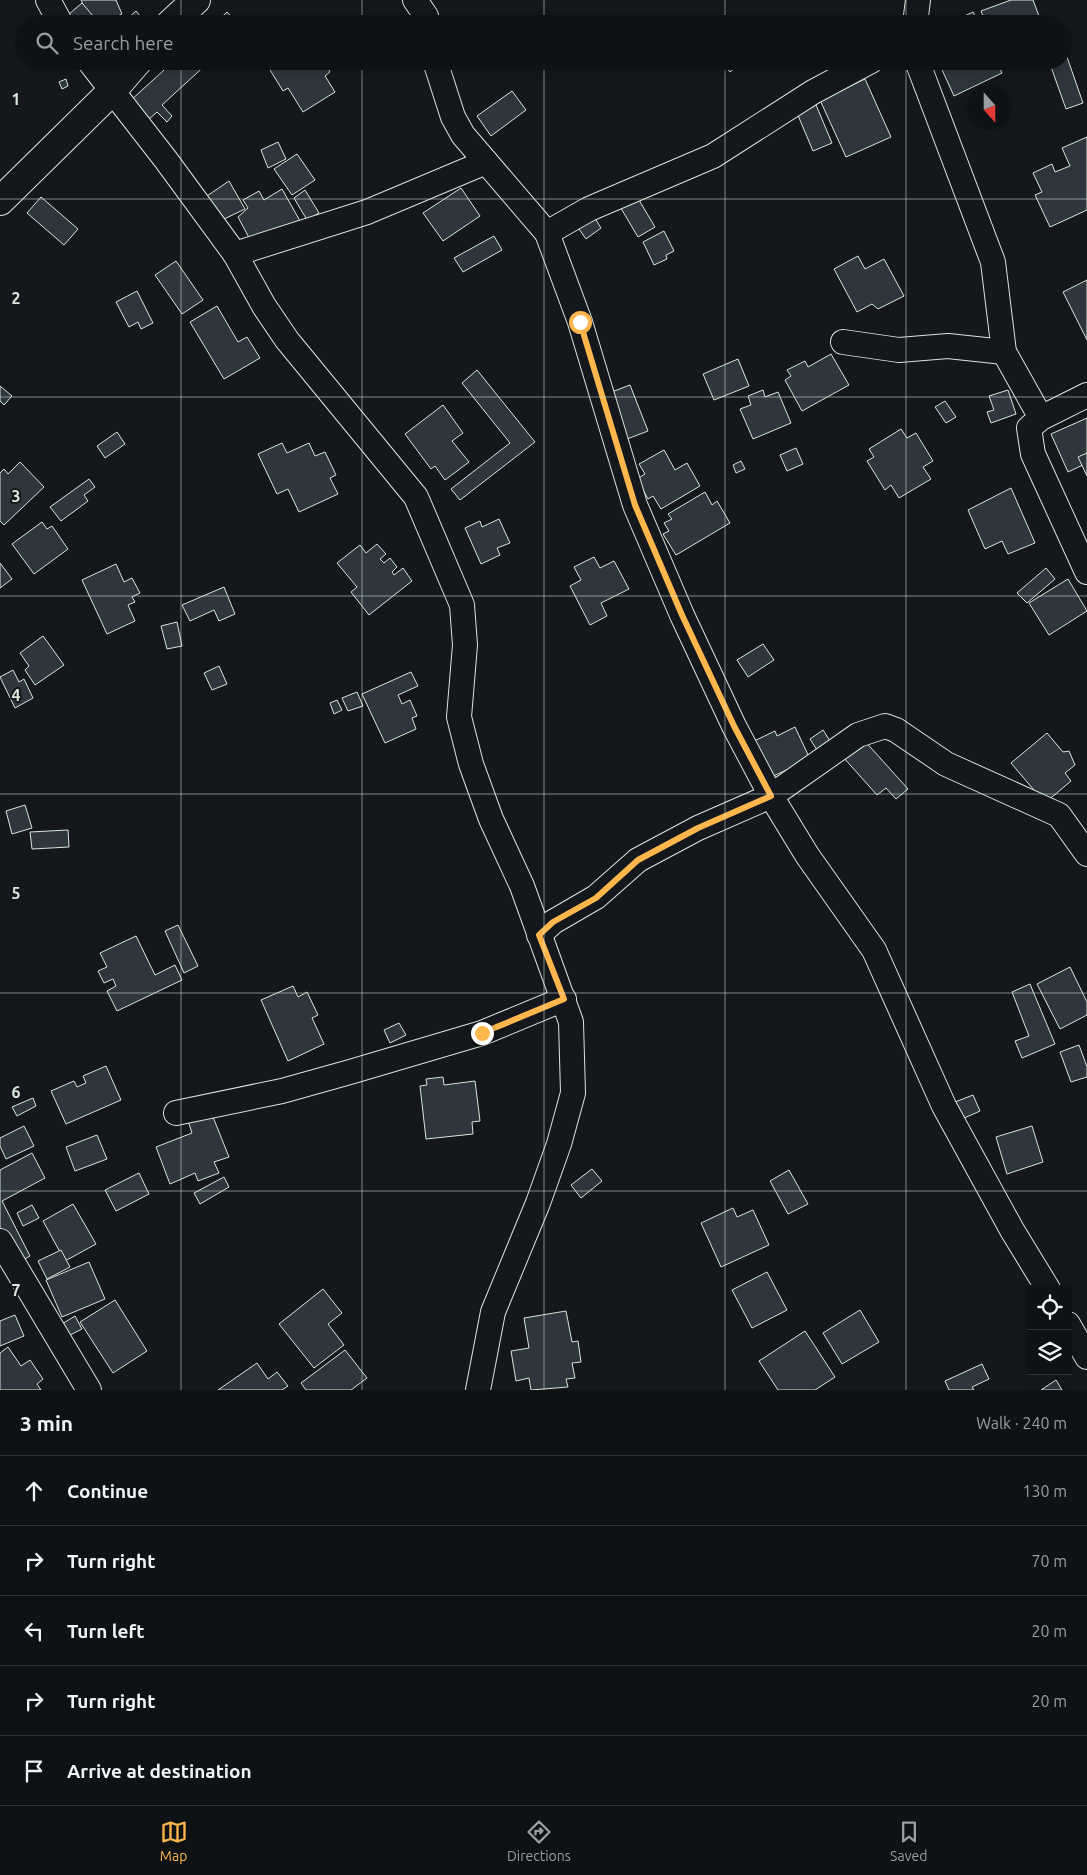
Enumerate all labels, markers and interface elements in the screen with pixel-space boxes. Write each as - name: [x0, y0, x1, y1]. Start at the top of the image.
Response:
- search box: [15, 15, 1072, 70]
- icon: search: [33, 29, 61, 57]
- text: Search here: [73, 32, 173, 54]
- north arrow: [967, 85, 1012, 130]
- text: 1: [11, 90, 21, 108]
- text: 2: [11, 289, 21, 307]
- route start: [569, 311, 592, 334]
- text: 3: [11, 487, 21, 505]
- text: 4: [11, 686, 21, 704]
- text: 5: [11, 884, 21, 902]
- route end: [471, 1022, 494, 1045]
- text: 6: [11, 1083, 21, 1101]
- text: 7: [11, 1281, 21, 1299]
- map controls: [1027, 1285, 1072, 1375]
- button: locate: [1027, 1285, 1072, 1330]
- button: layers: [1027, 1330, 1072, 1375]
- text: 3 min: [20, 1411, 73, 1435]
- text: Walk · 240 m: [976, 1414, 1067, 1432]
- icon: ahead: [20, 1477, 48, 1505]
- text: Continue: [67, 1480, 148, 1502]
- text: 130 m: [1022, 1482, 1067, 1500]
- icon: right: [20, 1547, 48, 1575]
- text: Turn right: [67, 1550, 155, 1572]
- text: 70 m: [1031, 1552, 1067, 1570]
- icon: left: [20, 1617, 48, 1645]
- text: Turn left: [67, 1620, 145, 1642]
- text: 20 m: [1031, 1622, 1067, 1640]
- icon: right: [20, 1687, 48, 1715]
- text: Turn right: [67, 1690, 155, 1712]
- text: 20 m: [1031, 1692, 1067, 1710]
- icon: arrive: [20, 1757, 48, 1785]
- text: Arrive at destination: [67, 1760, 252, 1782]
- tab: Map: [160, 1818, 188, 1864]
- tab: Directions: [507, 1818, 571, 1864]
- tab: Saved: [890, 1818, 927, 1864]

